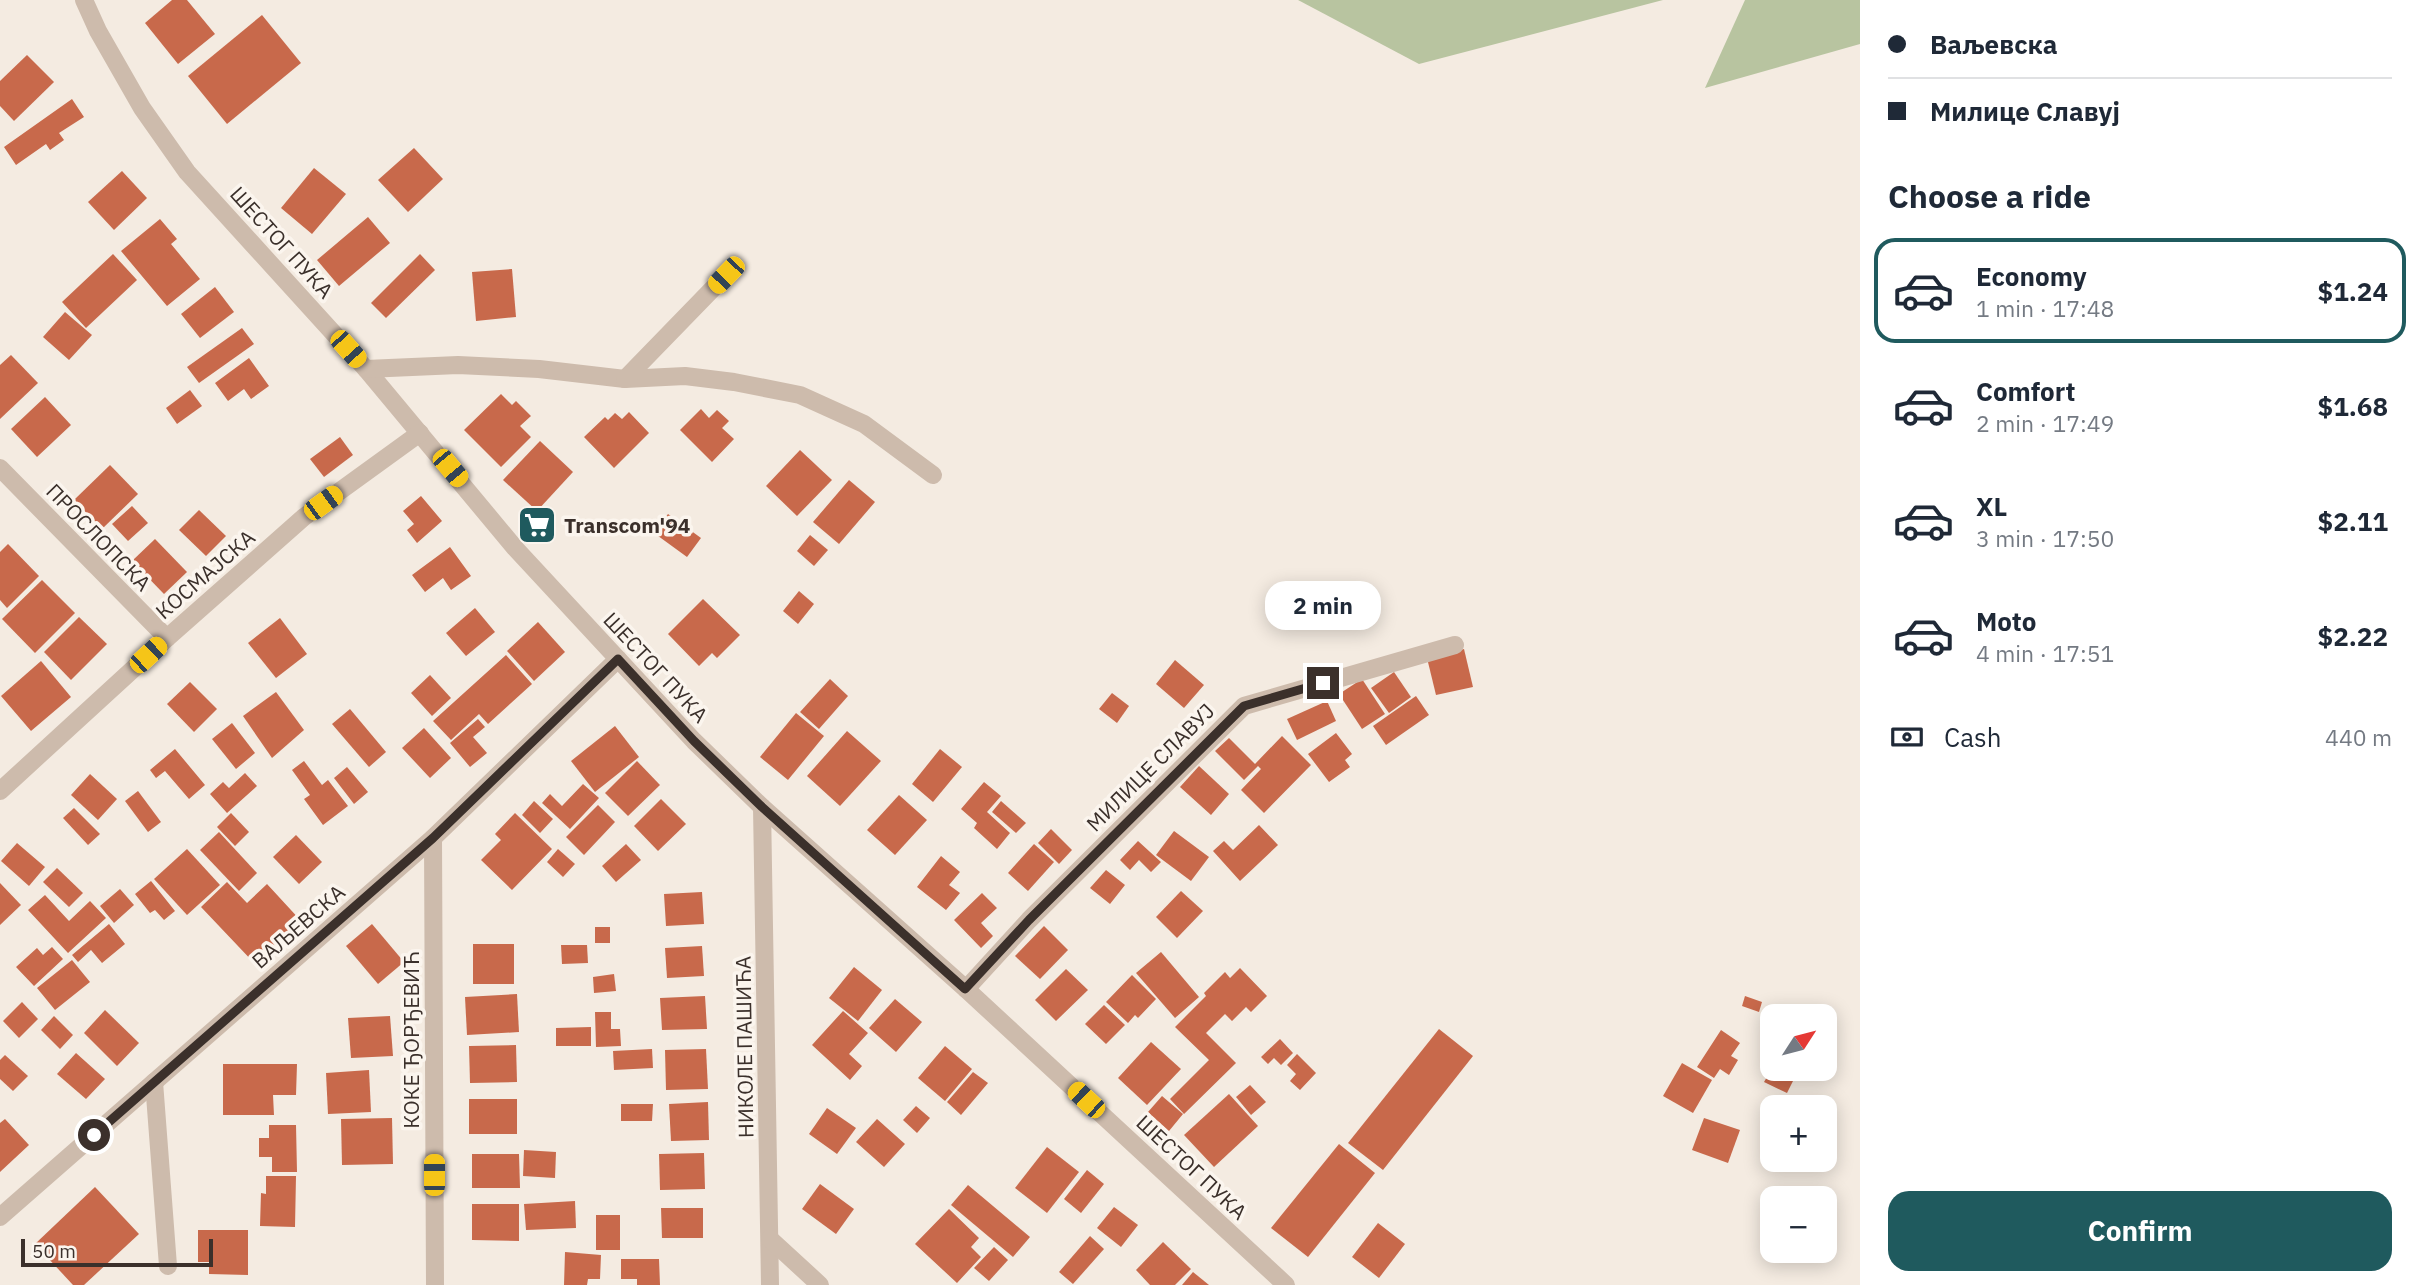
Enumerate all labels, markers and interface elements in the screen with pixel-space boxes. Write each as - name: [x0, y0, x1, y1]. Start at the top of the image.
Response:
- text: Ваљевска: [1930, 27, 2058, 61]
- text: Милице Славуј: [1930, 94, 2120, 128]
- text: Choose a ride: [1888, 175, 2091, 217]
- street label: ШЕСТОГ ПУКА: [224, 180, 340, 304]
- car: [704, 253, 749, 297]
- icon: car: [1892, 259, 1955, 322]
- text: Economy: [1976, 259, 2087, 293]
- text: $1.24: [2318, 274, 2388, 308]
- text: 1 min · 17:48: [1976, 293, 2114, 323]
- car: [327, 326, 370, 372]
- icon: car: [1892, 374, 1955, 437]
- text: Comfort: [1976, 374, 2075, 408]
- text: $1.68: [2318, 389, 2388, 423]
- text: 2 min · 17:49: [1976, 408, 2114, 438]
- car: [429, 445, 472, 491]
- street label: ПРОСЛОПСКА: [41, 477, 157, 597]
- car: [300, 482, 347, 524]
- icon: car: [1892, 489, 1955, 552]
- text: XL: [1976, 489, 2007, 523]
- supermarket icon: Transcom'94: [516, 504, 558, 546]
- text: $2.11: [2318, 504, 2388, 538]
- place label: Transcom'94: [564, 511, 690, 539]
- street label: КОСМАЈСКА: [149, 523, 261, 625]
- text: 3 min · 17:50: [1976, 523, 2114, 553]
- callout: 2 min: [1265, 582, 1381, 630]
- text: 2 min: [1293, 590, 1353, 620]
- icon: car: [1892, 604, 1955, 667]
- text: Moto: [1976, 604, 2036, 638]
- street label: ШЕСТОГ ПУКА: [597, 606, 715, 728]
- text: $2.22: [2318, 619, 2388, 653]
- car: [126, 633, 171, 677]
- text: 4 min · 17:51: [1976, 638, 2114, 668]
- route end: [1307, 667, 1339, 699]
- street label: МИЛИЦЕ СЛАВУЈ: [1080, 697, 1220, 837]
- icon: cash: [1888, 718, 1926, 756]
- text: Cash: [1944, 720, 2001, 754]
- text: 440 m: [2325, 722, 2392, 752]
- street label: ВАЉЕВСКА: [245, 878, 351, 974]
- street label: КОКЕ ЂОРЂЕВИЋ: [397, 951, 425, 1129]
- street label: НИКОЛЕ ПАШИЋА: [728, 956, 760, 1138]
- north arrow: [1760, 1004, 1838, 1082]
- map controls: [1760, 1004, 1837, 1263]
- car: [1064, 1078, 1109, 1122]
- button: +: [1760, 1095, 1837, 1172]
- street label: ШЕСТОГ ПУКА: [1131, 1108, 1253, 1226]
- route start: [78, 1119, 110, 1151]
- car: [424, 1154, 445, 1196]
- button: −: [1760, 1186, 1837, 1263]
- button: Confirm: [1888, 1191, 2392, 1271]
- scale bar: [21, 1236, 214, 1268]
- text: 50 m: [32, 1239, 76, 1263]

